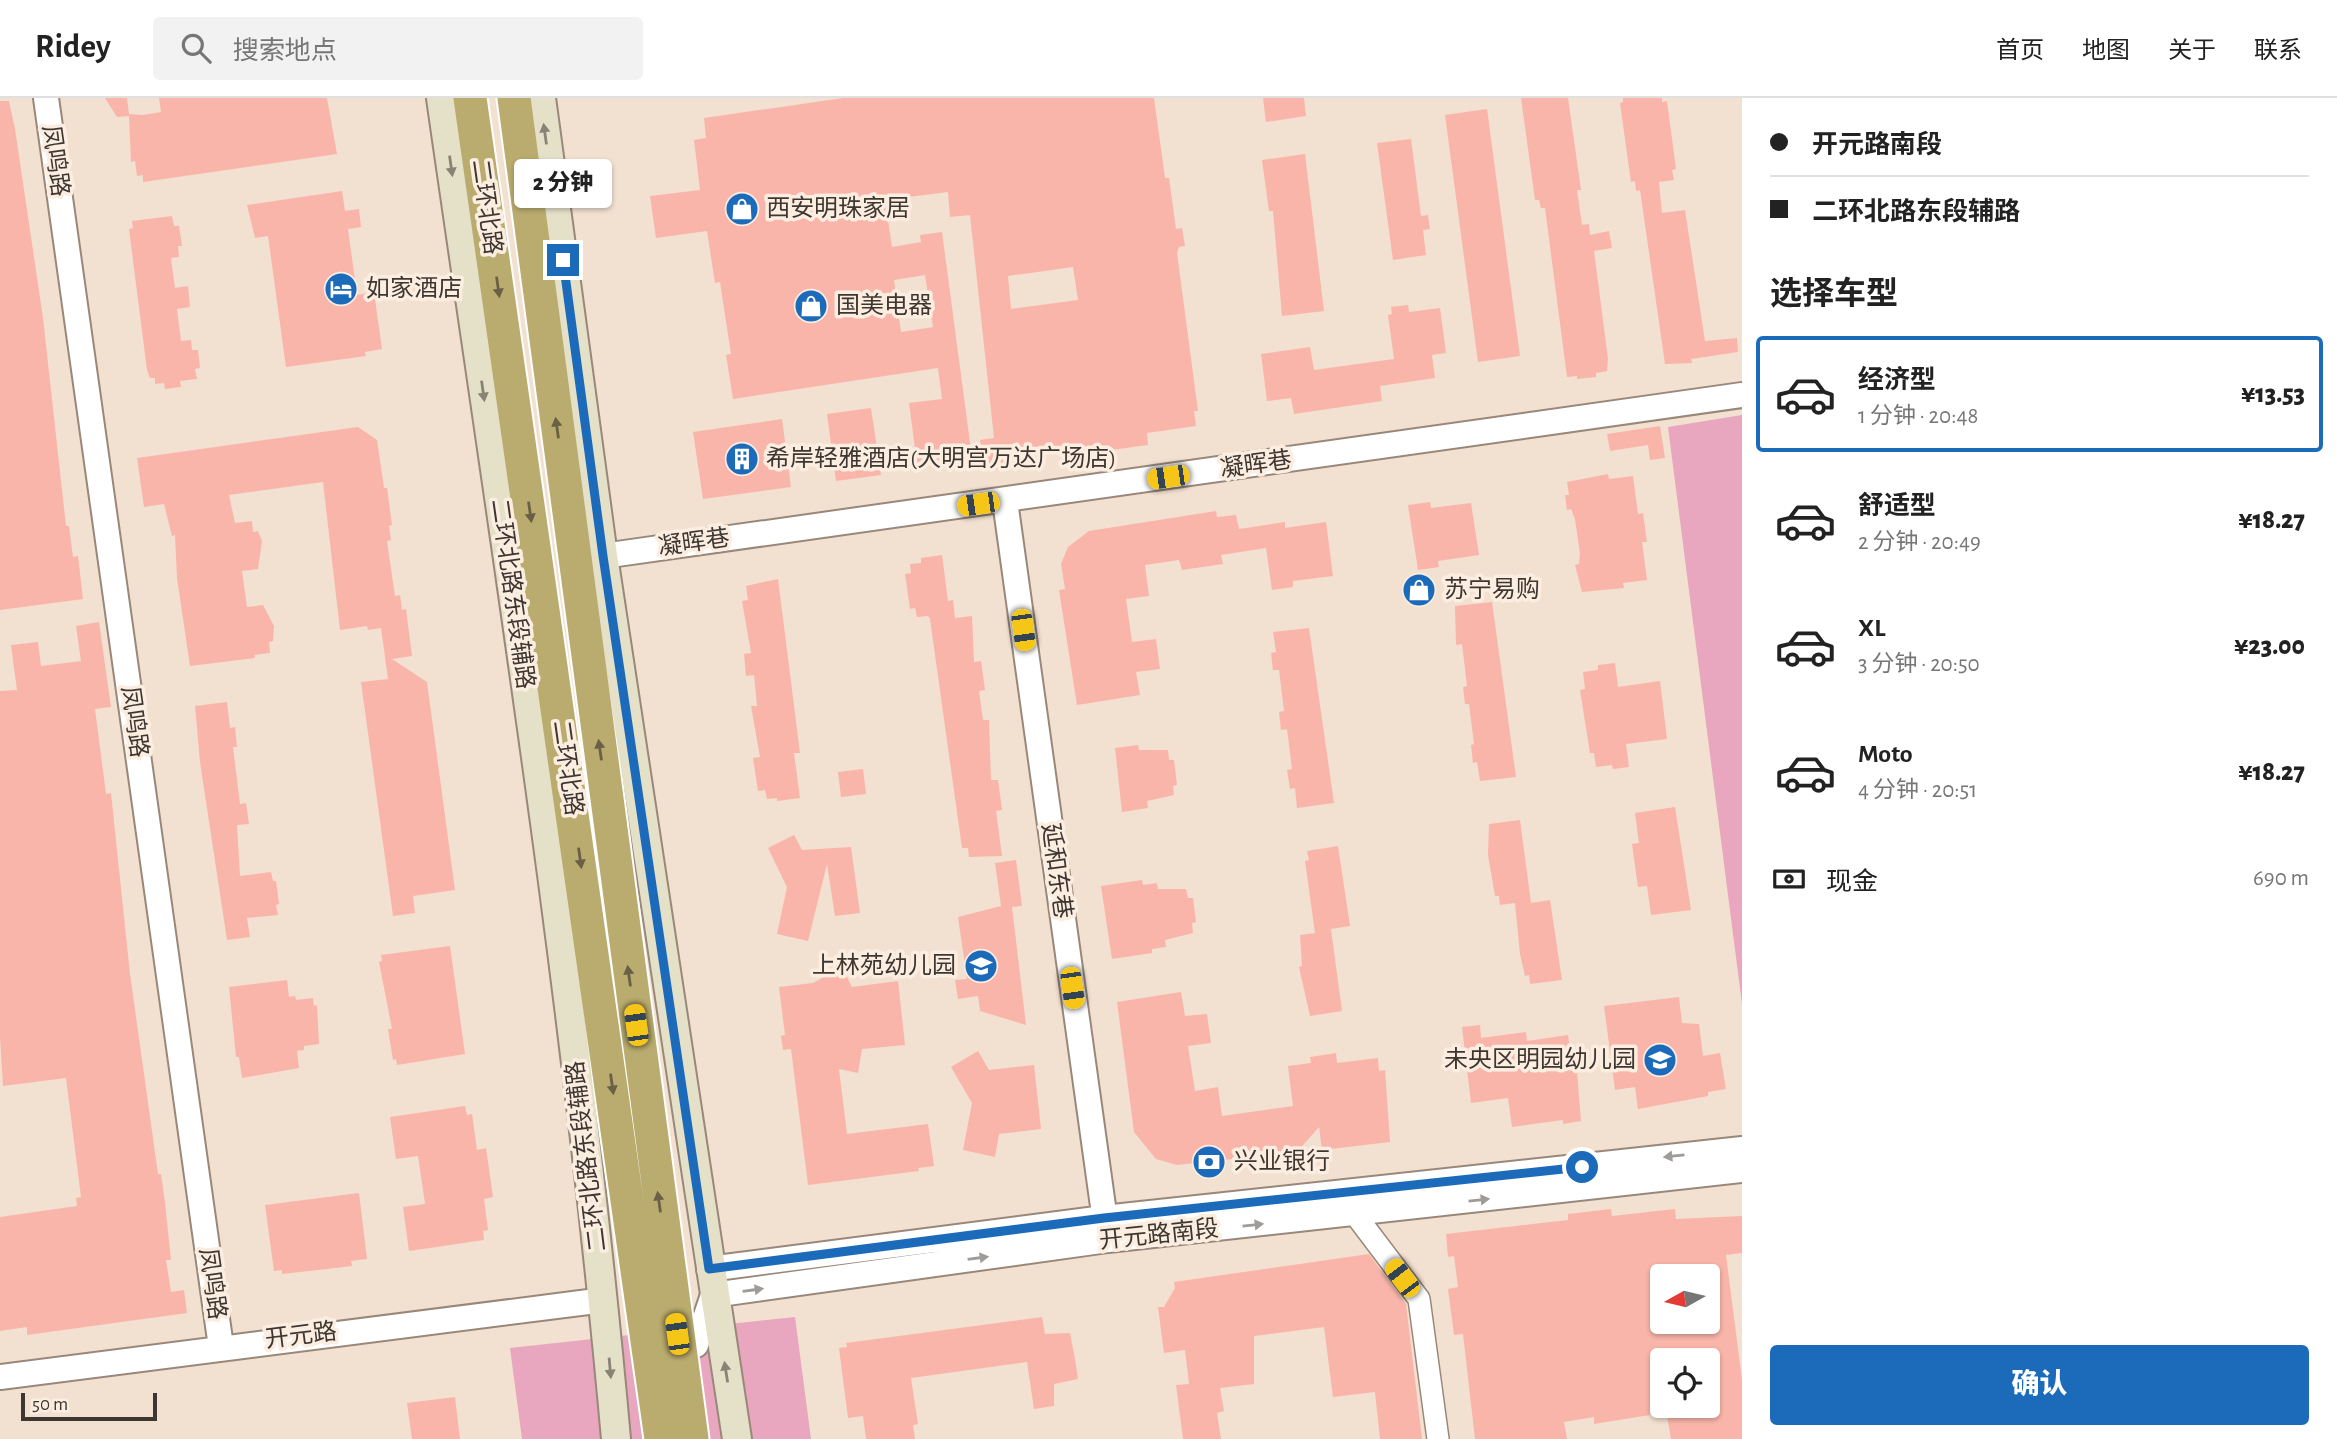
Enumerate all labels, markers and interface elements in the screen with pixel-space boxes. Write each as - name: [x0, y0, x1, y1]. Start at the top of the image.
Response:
- search box: [153, 17, 643, 80]
- icon: search: [177, 29, 215, 67]
- text: Ridey: [35, 31, 111, 64]
- text: 搜索地点: [233, 38, 337, 64]
- text: 首页: [1996, 39, 2044, 63]
- text: 地图: [2082, 39, 2130, 63]
- text: 关于: [2168, 39, 2216, 63]
- text: 联系: [2254, 39, 2302, 63]
- street label: 凤鸣路: [38, 123, 74, 198]
- one-way arrow: [540, 123, 551, 145]
- text: 开元路南段: [1812, 132, 1942, 158]
- one-way arrow: [445, 155, 456, 177]
- street label: 二环北路: [467, 158, 507, 256]
- callout: 2 分钟: [514, 158, 612, 208]
- text: 2 分钟: [533, 172, 593, 195]
- shop icon: 西安明珠家居: [723, 190, 761, 228]
- place label: 西安明珠家居: [766, 195, 910, 221]
- text: 二环北路东段辅路: [1812, 199, 2020, 225]
- route end: [547, 244, 579, 276]
- hotel icon: 如家酒店: [322, 270, 360, 308]
- place label: 如家酒店: [366, 275, 462, 301]
- one-way arrow: [492, 276, 503, 298]
- text: 选择车型: [1770, 278, 1898, 310]
- shop icon: 国美电器: [792, 287, 830, 325]
- place label: 国美电器: [836, 292, 932, 318]
- icon: car: [1774, 363, 1837, 426]
- text: 经济型: [1858, 367, 1936, 393]
- one-way arrow: [478, 380, 489, 402]
- text: ¥13.53: [2241, 381, 2305, 407]
- text: 1 分钟 · 20:48: [1858, 405, 1978, 428]
- one-way arrow: [552, 417, 563, 439]
- building icon: 希岸轻雅酒店(大明宫万达广场店): [723, 440, 761, 478]
- place label: 希岸轻雅酒店(大明宫万达广场店): [766, 445, 1116, 471]
- street label: 凝晖巷: [1218, 446, 1293, 482]
- car: [1146, 464, 1191, 490]
- icon: car: [1774, 489, 1837, 552]
- car: [956, 491, 1001, 517]
- text: 舒适型: [1858, 493, 1936, 519]
- street label: 二环北路东段辅路: [487, 497, 539, 691]
- one-way arrow: [525, 501, 536, 523]
- text: ¥18.27: [2238, 507, 2305, 533]
- street label: 凝晖巷: [656, 524, 731, 560]
- text: 2 分钟 · 20:49: [1858, 531, 1981, 554]
- shop icon: 苏宁易购: [1400, 571, 1438, 609]
- place label: 苏宁易购: [1444, 576, 1540, 602]
- car: [1010, 608, 1037, 652]
- icon: car: [1774, 615, 1837, 678]
- text: XL: [1858, 615, 1885, 641]
- text: ¥23.00: [2234, 633, 2305, 659]
- text: 3 分钟 · 20:50: [1858, 653, 1980, 676]
- street label: 凤鸣路: [117, 684, 153, 759]
- street label: 二环北路: [548, 719, 588, 817]
- one-way arrow: [594, 739, 605, 761]
- icon: car: [1774, 741, 1837, 804]
- text: Moto: [1858, 741, 1913, 767]
- text: ¥18.27: [2238, 759, 2305, 785]
- text: 4 分钟 · 20:51: [1858, 779, 1977, 802]
- street label: 延和东巷: [1037, 822, 1077, 920]
- one-way arrow: [574, 848, 585, 870]
- icon: cash: [1770, 860, 1808, 898]
- text: 690 m: [2253, 867, 2309, 890]
- text: 现金: [1826, 869, 1878, 895]
- school or university icon: 上林苑幼儿园: [962, 947, 1000, 985]
- place label: 上林苑幼儿园: [812, 952, 956, 978]
- one-way arrow: [624, 965, 635, 987]
- car: [1059, 966, 1086, 1010]
- car: [623, 1003, 650, 1047]
- school or university icon: 未央区明园幼儿园: [1641, 1041, 1679, 1079]
- place label: 未央区明园幼儿园: [1444, 1046, 1636, 1072]
- street label: 二环北路东段辅路: [561, 1059, 611, 1253]
- one-way arrow: [607, 1073, 618, 1095]
- bank icon: 兴业银行: [1190, 1143, 1228, 1181]
- place label: 兴业银行: [1234, 1148, 1330, 1174]
- route start: [1566, 1151, 1598, 1183]
- one-way arrow: [1663, 1151, 1685, 1162]
- one-way arrow: [654, 1190, 665, 1212]
- one-way arrow: [1468, 1194, 1490, 1205]
- street label: 开元路南段: [1098, 1215, 1220, 1253]
- one-way arrow: [1242, 1219, 1264, 1230]
- street label: 凤鸣路: [195, 1246, 231, 1321]
- one-way arrow: [967, 1253, 989, 1264]
- car: [1381, 1255, 1424, 1301]
- north arrow: [1650, 1264, 1720, 1334]
- map controls: [1650, 1264, 1720, 1418]
- one-way arrow: [742, 1284, 764, 1295]
- car: [664, 1312, 691, 1356]
- street label: 开元路: [264, 1318, 338, 1352]
- button: 确认: [1770, 1345, 2309, 1425]
- button: locate: [1650, 1348, 1720, 1418]
- one-way arrow: [605, 1357, 616, 1379]
- one-way arrow: [720, 1361, 731, 1383]
- scale bar: [21, 1390, 158, 1422]
- text: 50 m: [32, 1395, 68, 1414]

